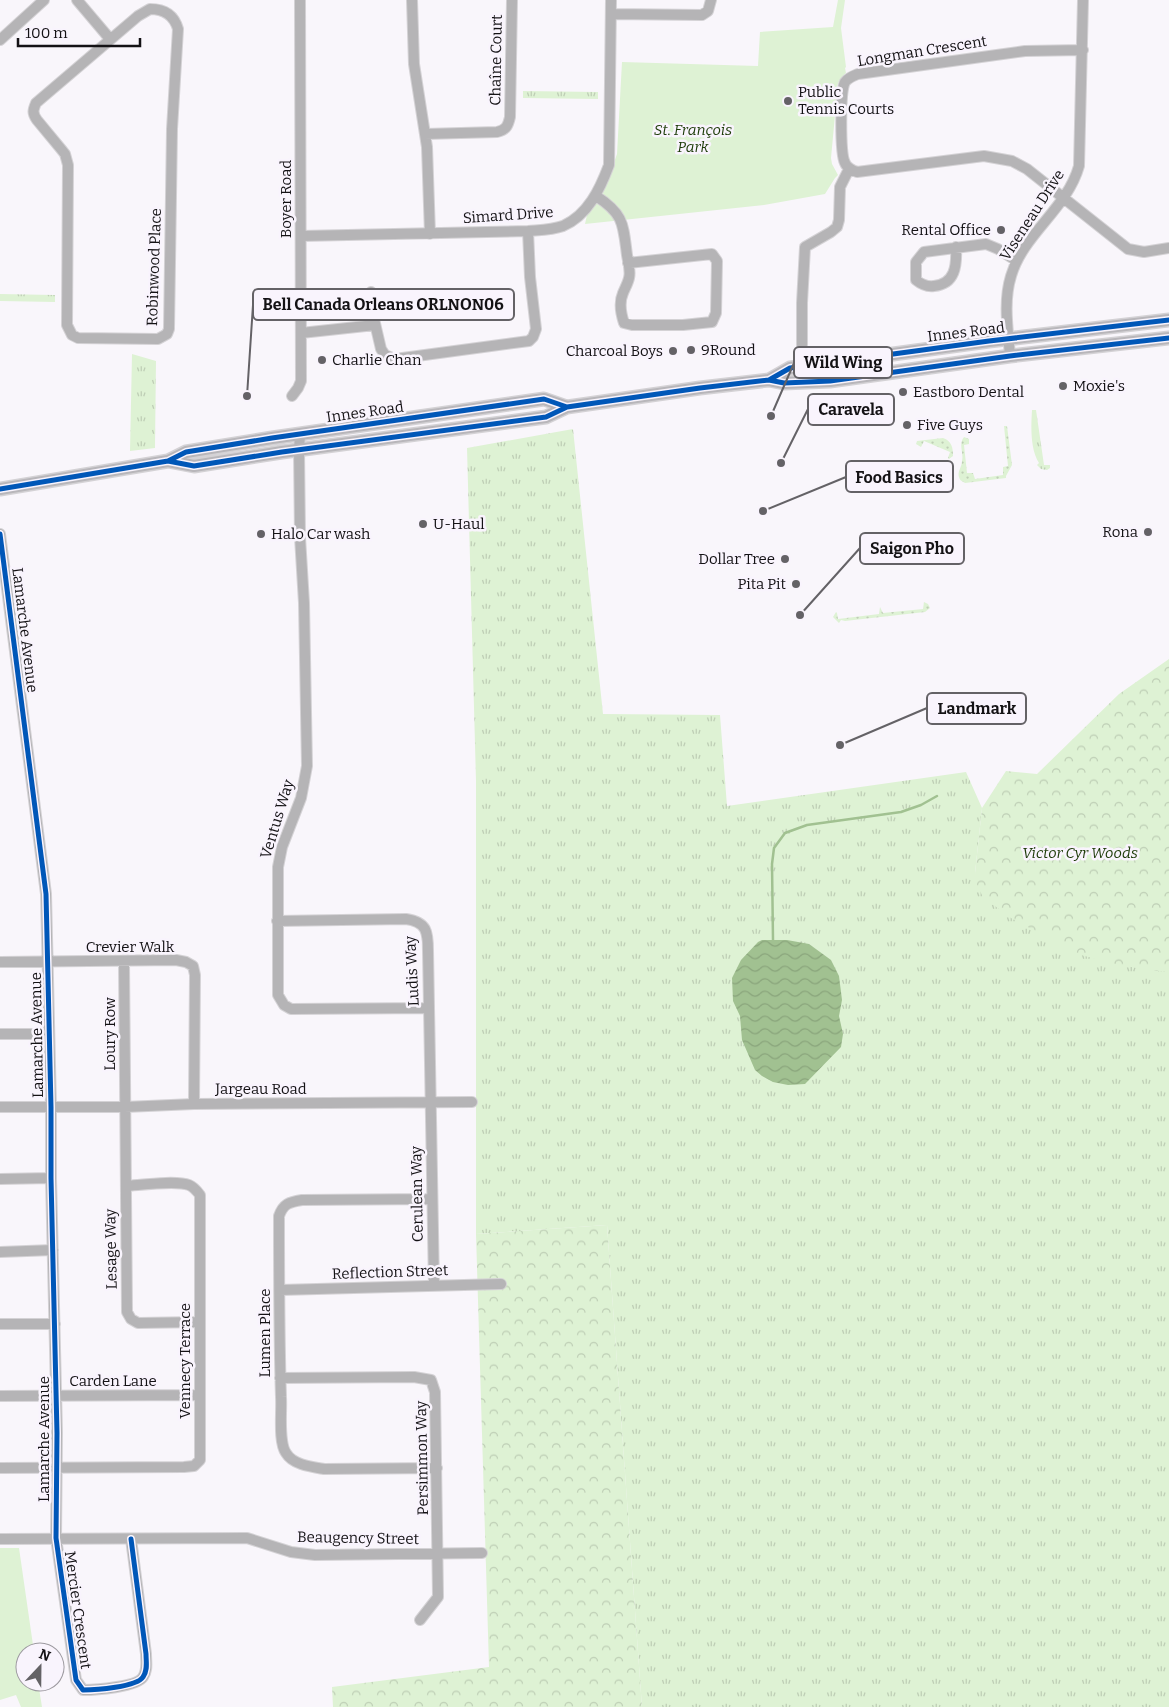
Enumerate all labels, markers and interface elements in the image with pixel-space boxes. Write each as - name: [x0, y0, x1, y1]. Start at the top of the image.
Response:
- street label: Chaîne Court: [486, 14, 506, 106]
- scale bar: [18, 15, 140, 47]
- text: 100 m: [25, 24, 68, 42]
- street label: Longman Crescent: [856, 32, 989, 70]
- place label: Public Tennis Courts: [798, 83, 894, 118]
- marker: Public Tennis Courts: [782, 95, 794, 107]
- park label: St. François Park: [654, 121, 732, 156]
- street label: Boyer Road: [277, 160, 295, 238]
- street label: Viseneau Drive: [996, 166, 1068, 264]
- street label: Simard Drive: [462, 203, 554, 227]
- street label: Robinwood Place: [143, 208, 165, 326]
- place label: Rental Office: [901, 221, 991, 239]
- marker: Rental Office: [995, 224, 1007, 236]
- callout: Bell Canada Orleans ORLNON06: [253, 289, 514, 320]
- text: Bell Canada Orleans ORLNON06: [262, 295, 504, 314]
- street label: Innes Road: [926, 318, 1006, 346]
- place label: 9Round: [701, 341, 756, 359]
- place label: Charcoal Boys: [566, 342, 663, 360]
- marker: 9Round: [685, 344, 697, 356]
- marker: Charcoal Boys: [667, 345, 679, 357]
- callout: Wild Wing: [794, 347, 892, 378]
- place label: Charlie Chan: [332, 351, 422, 369]
- text: Wild Wing: [804, 353, 882, 372]
- marker: Charlie Chan: [316, 354, 328, 366]
- place label: Moxie's: [1073, 377, 1125, 395]
- marker: Moxie's: [1057, 380, 1069, 392]
- place label: Eastboro Dental: [913, 383, 1024, 401]
- marker: Eastboro Dental: [897, 386, 909, 398]
- callout: Caravela: [808, 394, 894, 425]
- street label: Innes Road: [325, 398, 405, 426]
- text: Caravela: [818, 400, 884, 419]
- place label: Five Guys: [917, 416, 983, 434]
- marker: Five Guys: [901, 419, 913, 431]
- callout: Food Basics: [846, 461, 953, 492]
- text: Food Basics: [855, 468, 943, 487]
- place label: U-Haul: [433, 515, 485, 533]
- marker: U-Haul: [417, 518, 429, 530]
- place label: Rona: [1102, 523, 1138, 541]
- place label: Halo Car wash: [271, 525, 371, 543]
- marker: Rona: [1142, 526, 1154, 538]
- marker: Halo Car wash: [255, 528, 267, 540]
- callout: Saigon Pho: [860, 533, 964, 564]
- text: Saigon Pho: [870, 539, 954, 558]
- place label: Dollar Tree: [698, 550, 775, 568]
- marker: Dollar Tree: [779, 553, 791, 565]
- street label: Lamarche Avenue: [8, 566, 42, 694]
- place label: Pita Pit: [738, 575, 787, 593]
- marker: Pita Pit: [790, 578, 802, 590]
- callout: Landmark: [927, 693, 1026, 724]
- text: Landmark: [938, 699, 1017, 718]
- street label: Ventus Way: [256, 777, 298, 861]
- park label: Victor Cyr Woods: [1022, 844, 1138, 862]
- street label: Ludis Way: [401, 935, 423, 1007]
- street label: Crevier Walk: [86, 938, 175, 956]
- street label: Lamarche Avenue: [27, 972, 47, 1098]
- street label: Loury Row: [101, 996, 119, 1071]
- street label: Jargeau Road: [214, 1080, 307, 1098]
- street label: Cerulean Way: [407, 1146, 427, 1242]
- street label: Lesage Way: [101, 1208, 121, 1290]
- street label: Reflection Street: [331, 1261, 449, 1283]
- street label: Lumen Place: [256, 1288, 274, 1378]
- street label: Vennecy Terrace: [176, 1303, 194, 1419]
- street label: Carden Lane: [69, 1372, 157, 1390]
- street label: Lamarche Avenue: [35, 1376, 53, 1502]
- street label: Persimmon Way: [412, 1401, 432, 1515]
- street label: Beaugency Street: [297, 1528, 420, 1548]
- street label: Mercier Crescent: [61, 1550, 95, 1671]
- north arrow: [15, 1642, 65, 1692]
- text: N: [36, 1646, 53, 1665]

